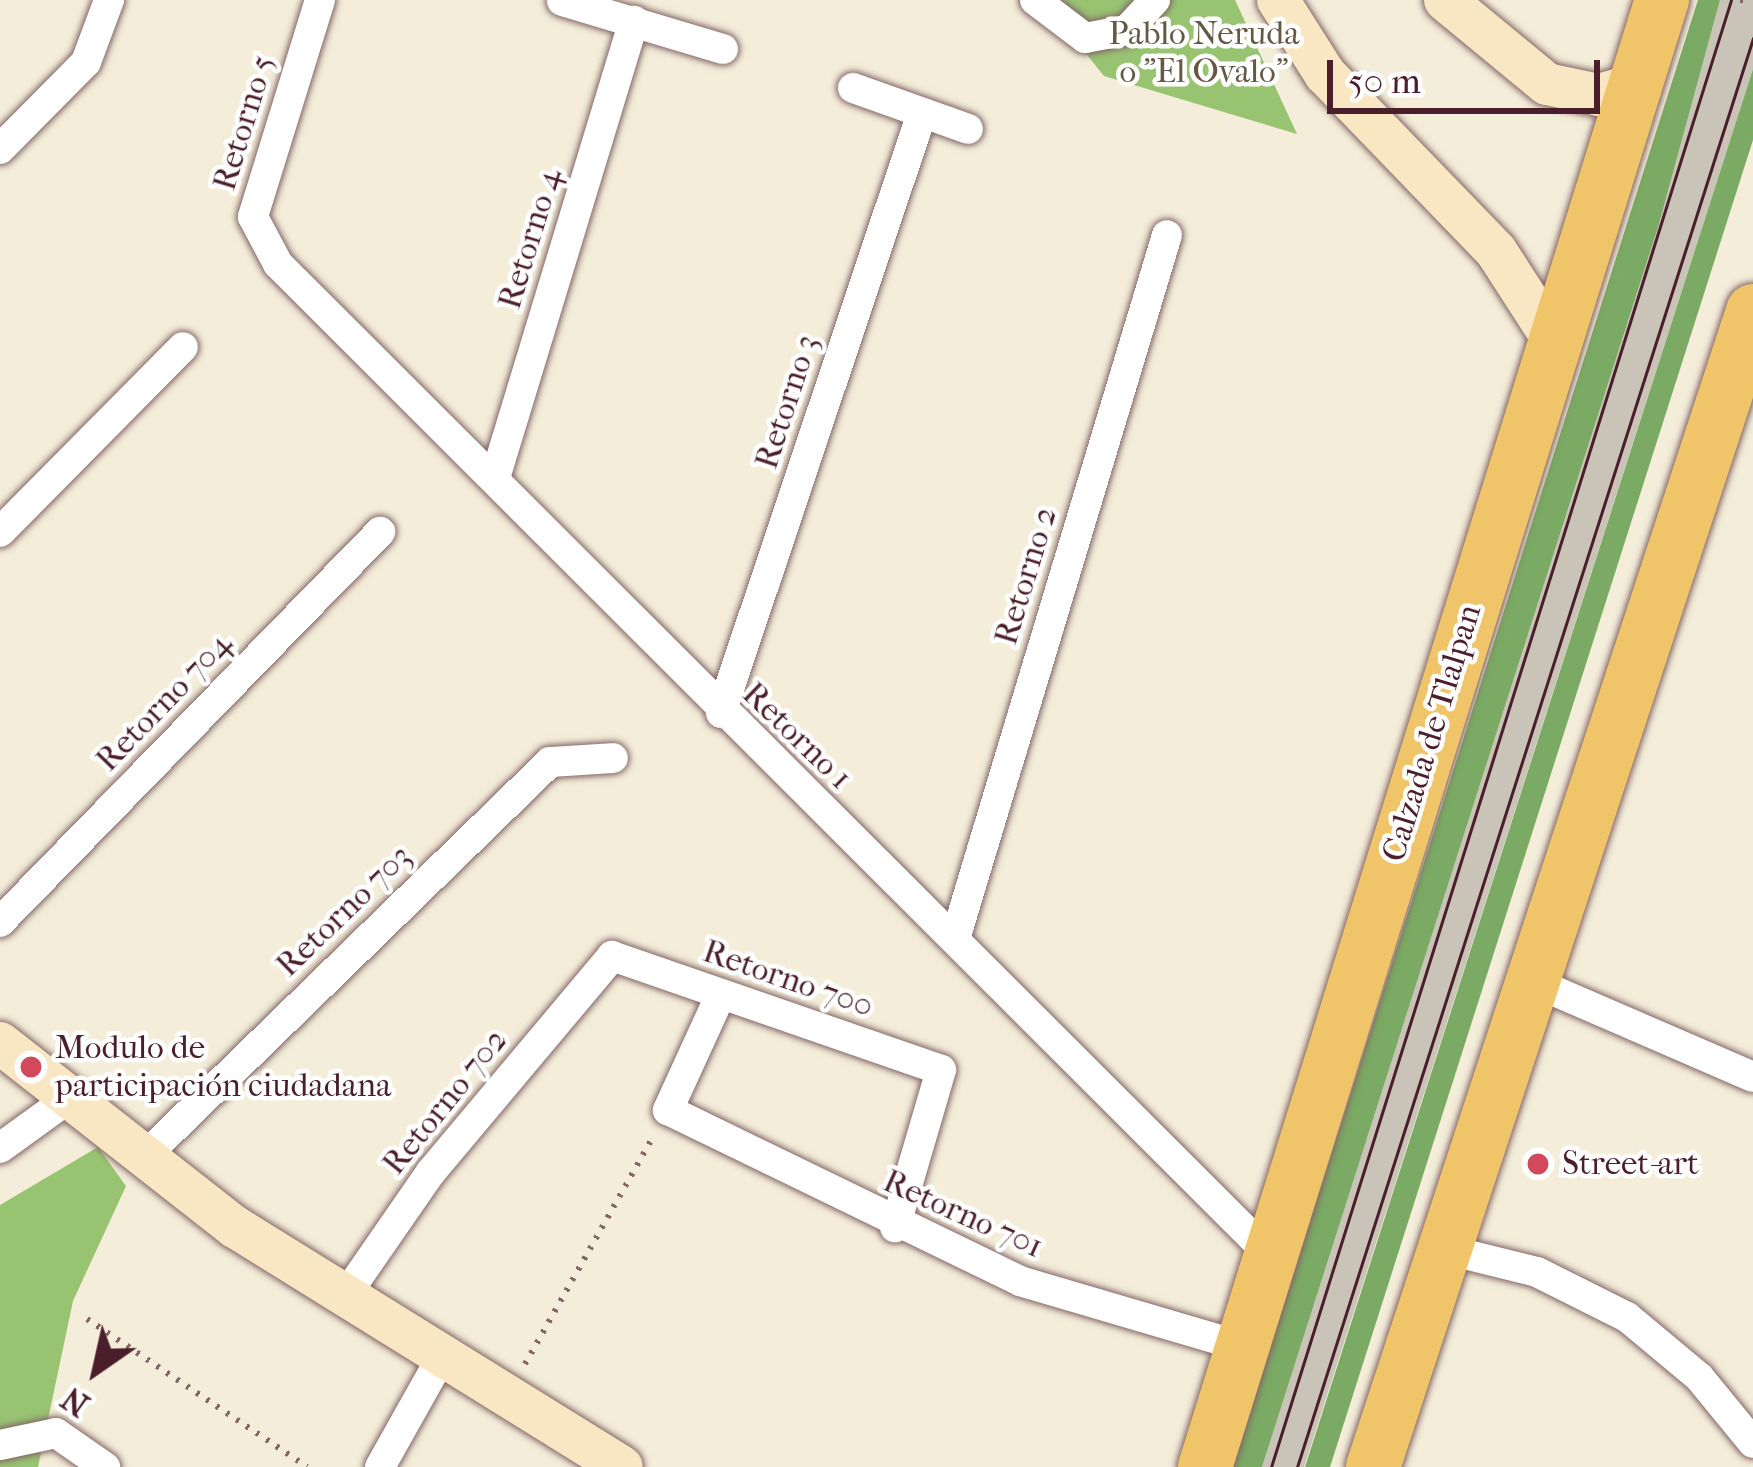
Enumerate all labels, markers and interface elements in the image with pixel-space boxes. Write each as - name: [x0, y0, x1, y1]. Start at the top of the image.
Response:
- park label: Pablo Neruda o "El Ovalo": [1108, 14, 1300, 92]
- scale bar: [1333, 36, 1606, 110]
- street label: Retorno 5: [205, 51, 283, 195]
- text: 50 m: [1348, 60, 1421, 102]
- street label: Retorno 4: [490, 164, 570, 314]
- street label: Retorno 3: [747, 330, 827, 474]
- street label: Retorno 2: [986, 502, 1066, 650]
- street label: Calzada de Tlalpan: [1374, 600, 1490, 866]
- street label: Retorno 704: [88, 624, 240, 780]
- street label: Retorno 1: [734, 674, 860, 798]
- street label: Retorno 703: [268, 837, 420, 985]
- street label: Retorno 700: [698, 931, 878, 1027]
- street label: Retorno 702: [374, 1021, 516, 1183]
- place label: Modulo de participación ciudadana: [55, 1028, 391, 1106]
- marker: Modulo de participación ciudadana: [18, 1054, 44, 1080]
- place label: Street-art: [1562, 1144, 1699, 1184]
- marker: Street-art: [1525, 1151, 1551, 1177]
- street label: Retorno 701: [877, 1161, 1049, 1267]
- north arrow: [36, 1311, 156, 1431]
- text: N: [54, 1378, 97, 1424]

